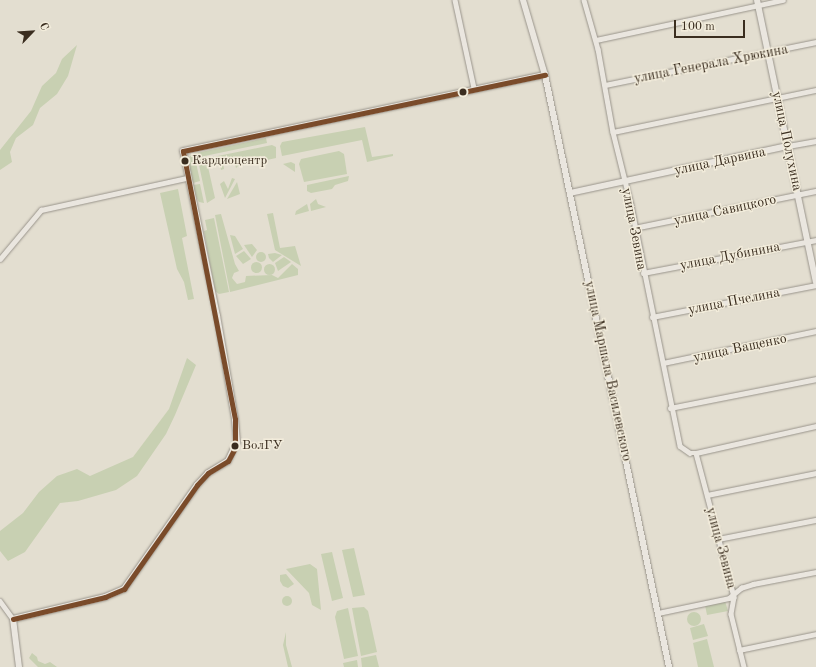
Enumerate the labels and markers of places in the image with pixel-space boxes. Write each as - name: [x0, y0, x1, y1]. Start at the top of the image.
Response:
- unlabelled marker: [458, 87, 468, 97]
- place label: Кардиоцентр: [192, 153, 267, 169]
- marker: Кардиоцентр: [180, 156, 190, 166]
- place label: ВолГУ: [242, 438, 282, 454]
- marker: ВолГУ: [230, 441, 240, 451]

